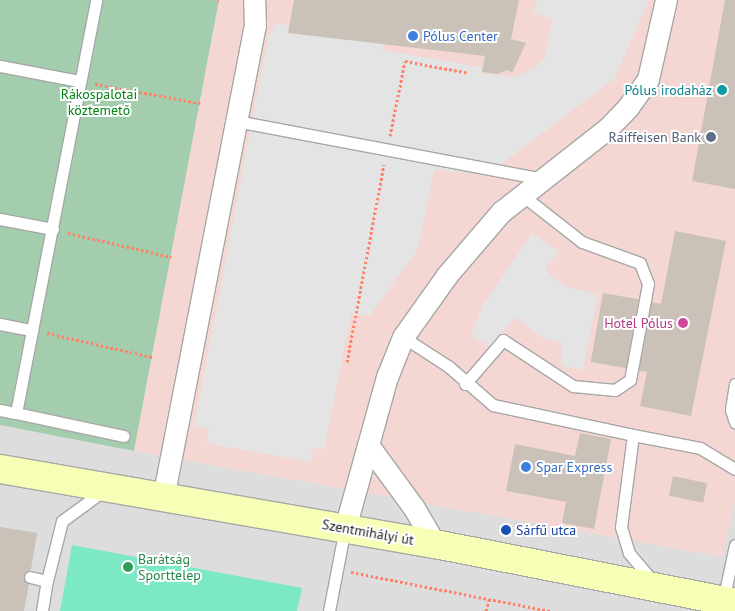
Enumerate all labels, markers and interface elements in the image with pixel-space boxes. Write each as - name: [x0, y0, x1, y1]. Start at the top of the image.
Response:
- place label: Pólus Center: [423, 28, 498, 44]
- marker: Pólus Center: [407, 30, 419, 42]
- place label: Pólus irodaház: [625, 82, 712, 98]
- marker: Pólus irodaház: [716, 84, 728, 96]
- park label: Rákospalotai köztemető: [61, 86, 137, 118]
- place label: Raiffeisen Bank: [609, 129, 701, 145]
- marker: Raiffeisen Bank: [705, 131, 717, 143]
- place label: Hotel Pólus: [604, 315, 673, 331]
- marker: Hotel Pólus: [677, 317, 689, 329]
- place label: Spar Express: [536, 459, 612, 475]
- marker: Spar Express: [520, 461, 532, 473]
- street label: Szentmihályi út: [321, 516, 415, 548]
- place label: Sárfű utca: [516, 522, 576, 538]
- marker: Sárfű utca: [500, 524, 512, 536]
- place label: Barátság Sporttelep: [138, 551, 201, 584]
- marker: Barátság Sporttelep: [122, 561, 134, 573]

